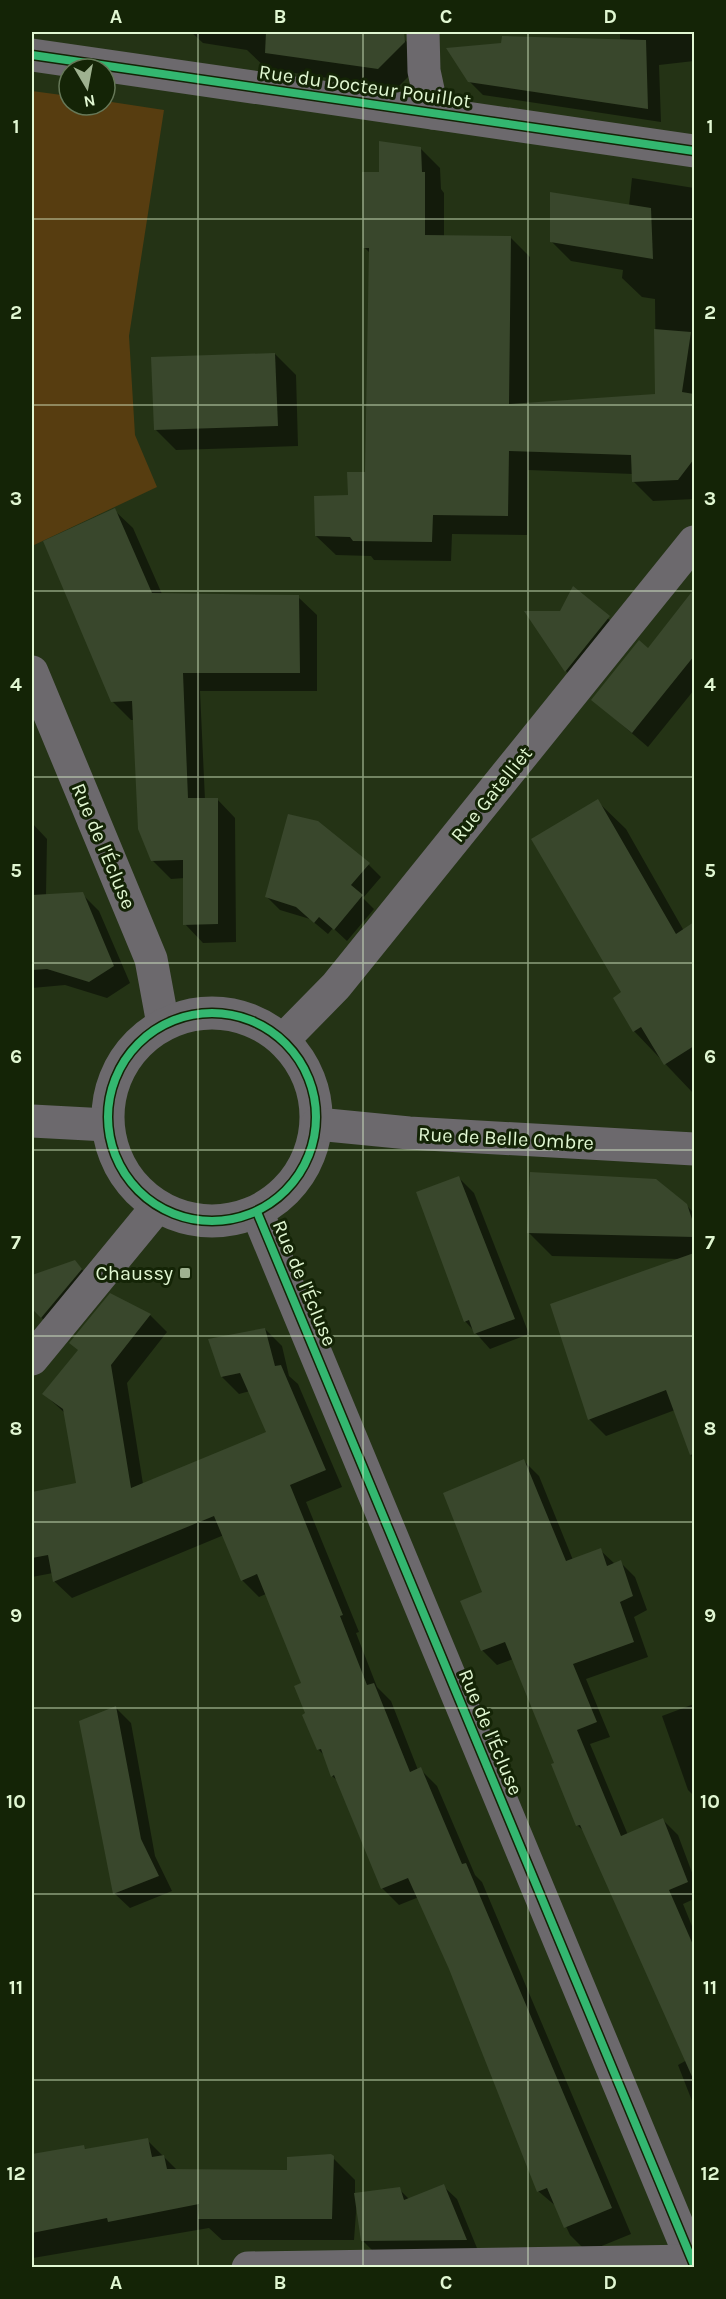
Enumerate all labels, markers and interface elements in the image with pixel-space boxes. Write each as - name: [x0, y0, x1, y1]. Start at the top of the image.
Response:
- text: A: [110, 5, 123, 28]
- text: B: [274, 5, 286, 28]
- text: C: [440, 5, 452, 28]
- text: D: [603, 5, 617, 28]
- north arrow: [57, 57, 117, 117]
- street label: Rue du Docteur Pouillot: [257, 60, 473, 113]
- text: N: [82, 91, 97, 112]
- text: 1: [12, 115, 20, 138]
- text: 1: [706, 115, 714, 138]
- text: 2: [10, 301, 22, 324]
- text: 2: [704, 301, 716, 324]
- text: 3: [10, 487, 22, 510]
- text: 3: [704, 487, 716, 510]
- text: 4: [10, 673, 22, 696]
- text: 4: [704, 673, 716, 696]
- street label: Rue Gatelliet: [446, 742, 537, 847]
- street label: Rue de l'Écluse: [67, 779, 141, 913]
- text: 5: [10, 859, 22, 882]
- text: 5: [704, 859, 716, 882]
- text: 6: [10, 1045, 22, 1068]
- text: 6: [704, 1045, 716, 1068]
- street label: Rue de Belle Ombre: [417, 1122, 595, 1155]
- street label: Rue de l'Écluse: [268, 1216, 342, 1350]
- text: 7: [11, 1231, 21, 1254]
- text: 7: [705, 1231, 715, 1254]
- place label: Chaussy: [96, 1262, 173, 1285]
- marker: Chaussy: [178, 1266, 192, 1280]
- text: 8: [10, 1417, 22, 1440]
- text: 8: [704, 1417, 716, 1440]
- text: 9: [10, 1604, 22, 1627]
- text: 9: [704, 1604, 716, 1627]
- street label: Rue de l'Écluse: [454, 1665, 528, 1799]
- text: 10: [6, 1790, 26, 1813]
- text: 10: [700, 1790, 720, 1813]
- text: 11: [9, 1976, 23, 1999]
- text: 11: [703, 1976, 717, 1999]
- text: 12: [6, 2162, 26, 2185]
- text: 12: [700, 2162, 720, 2185]
- text: A: [110, 2271, 123, 2294]
- text: B: [274, 2271, 286, 2294]
- text: C: [440, 2271, 452, 2294]
- text: D: [603, 2271, 617, 2294]

